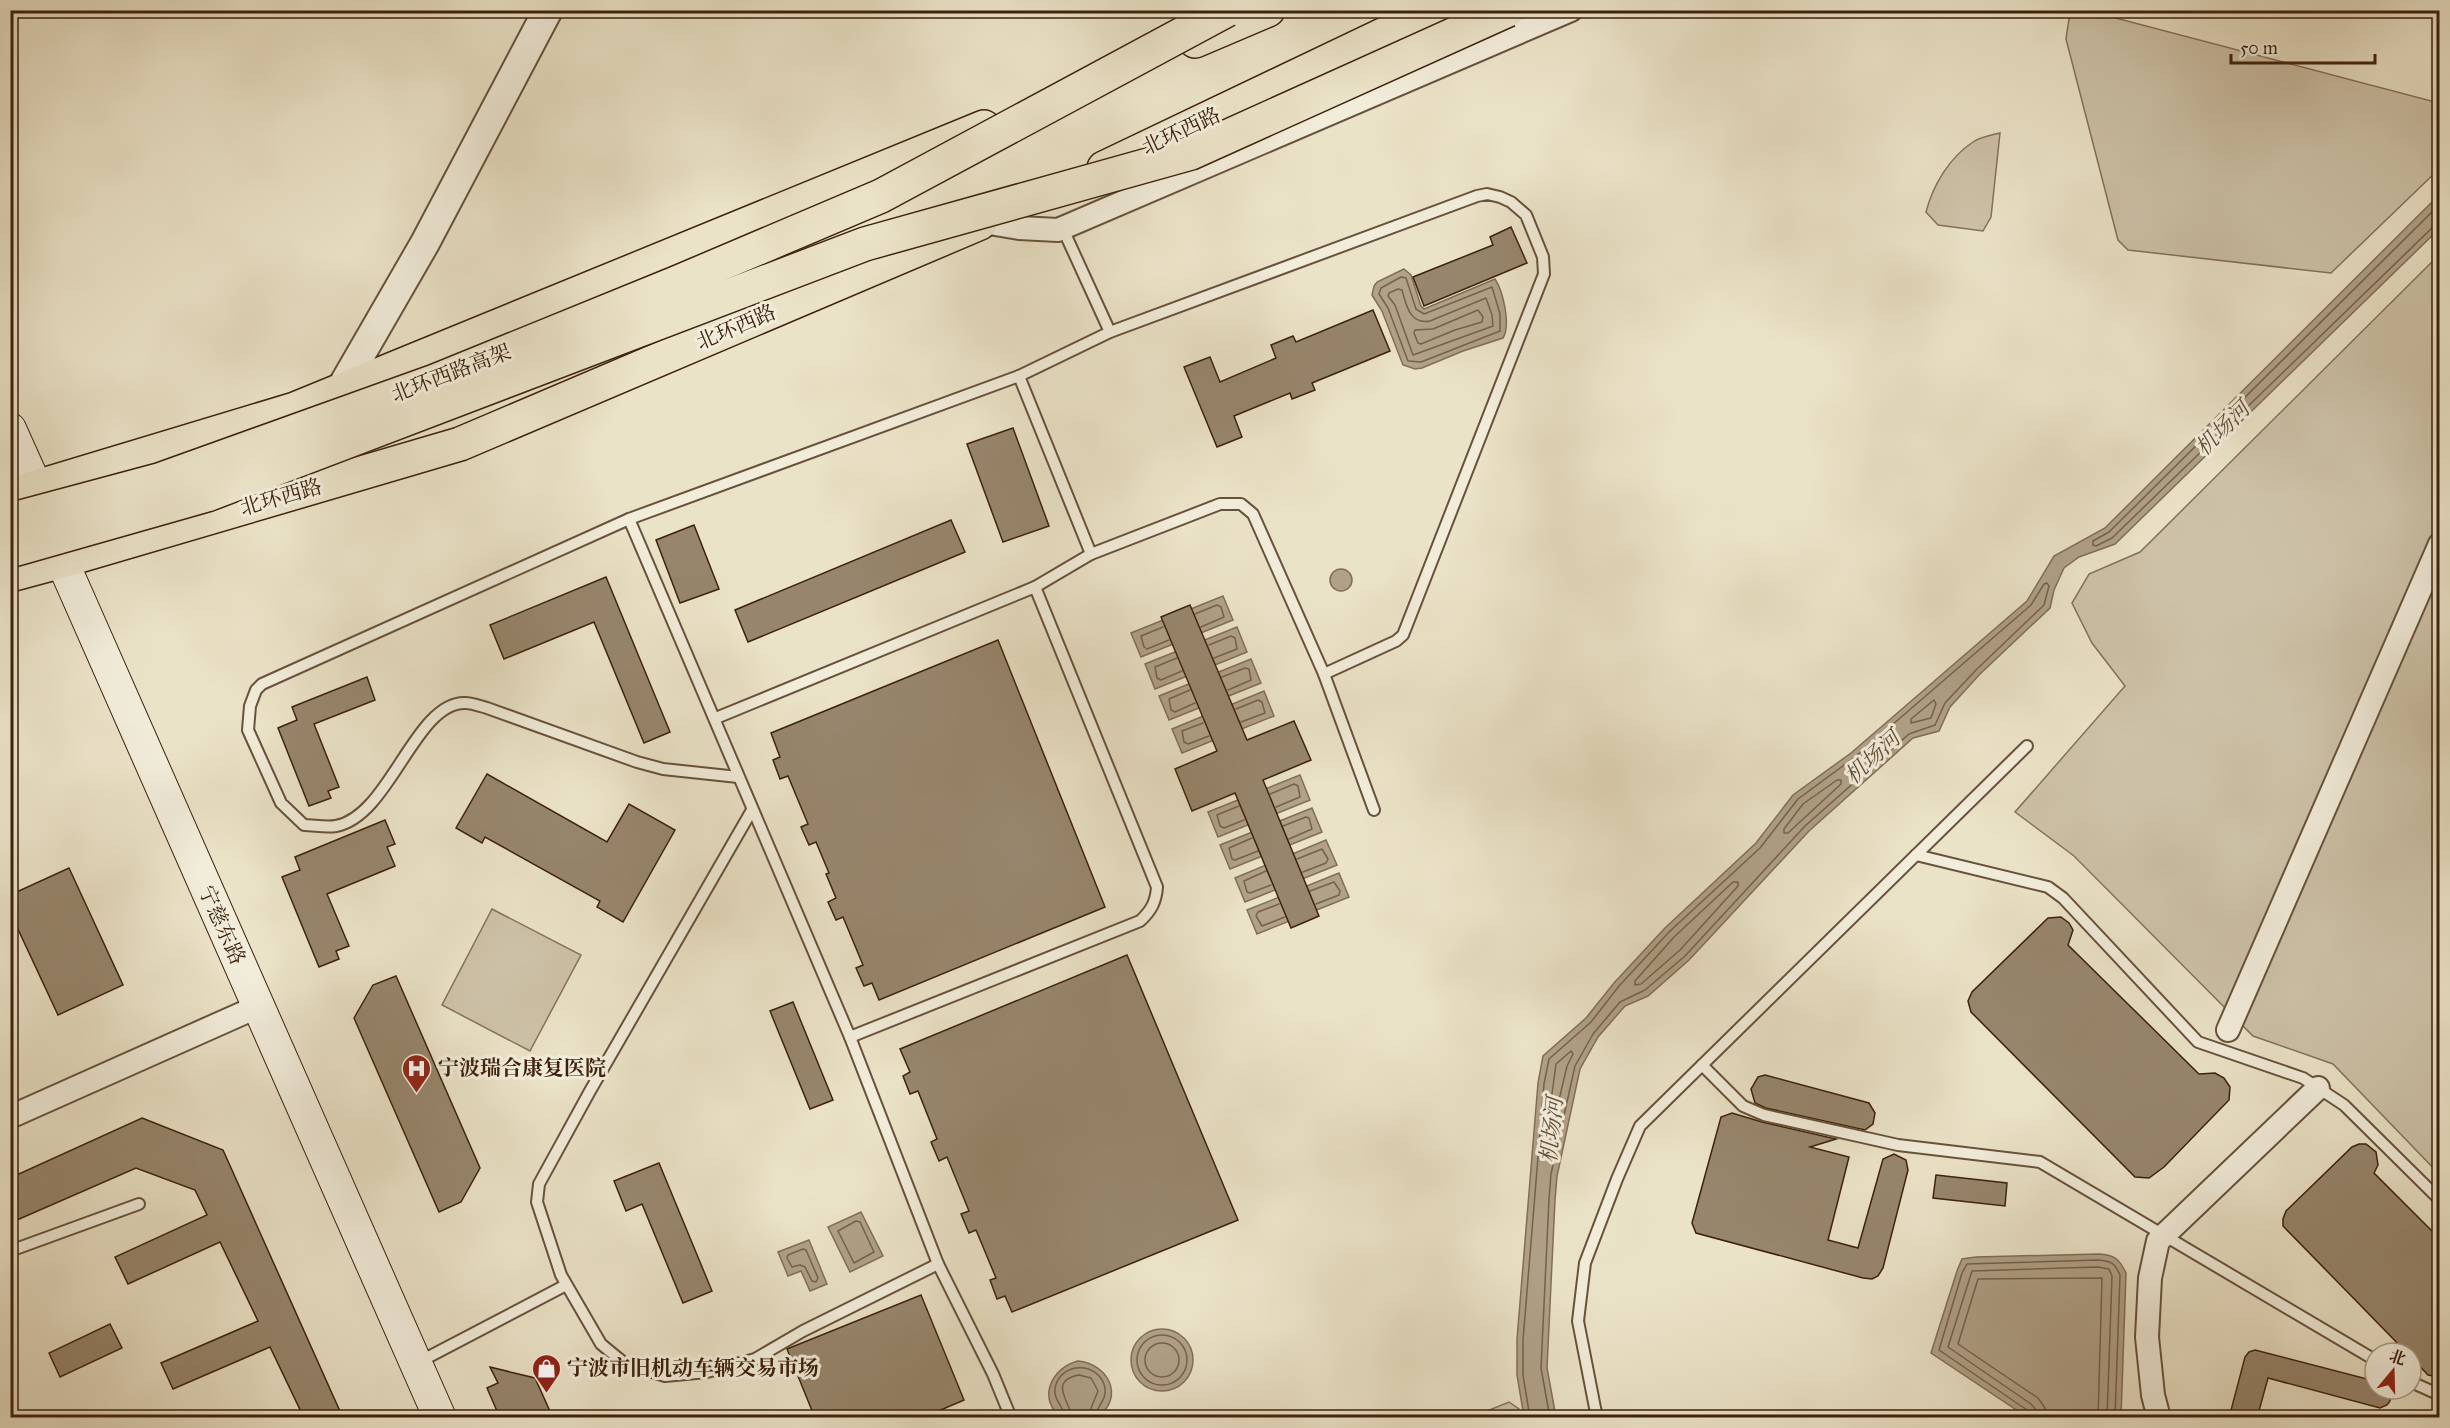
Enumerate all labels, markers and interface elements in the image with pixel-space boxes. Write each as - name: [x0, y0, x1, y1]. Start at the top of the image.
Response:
- scale bar: [2231, 27, 2375, 65]
- text: 50 m: [2240, 37, 2278, 59]
- street label: 北环西路: [1137, 101, 1225, 161]
- street label: 北环西路: [692, 299, 780, 355]
- street label: 北环西路高架: [388, 338, 514, 408]
- water label: 机场河: [2189, 393, 2258, 461]
- street label: 北环西路: [237, 473, 325, 521]
- water label: 机场河: [1839, 722, 1909, 790]
- street label: 宁慈东路: [193, 881, 251, 969]
- hospital icon: 宁波瑞合康复医院: [401, 1052, 433, 1094]
- place label: 宁波瑞合康复医院: [438, 1055, 606, 1081]
- water label: 机场河: [1535, 1092, 1569, 1164]
- north arrow: [2363, 1341, 2423, 1401]
- text: 北: [2387, 1346, 2408, 1369]
- shop icon: 宁波市旧机动车辆交易市场: [530, 1352, 562, 1394]
- place label: 宁波市旧机动车辆交易市场: [567, 1355, 819, 1381]

